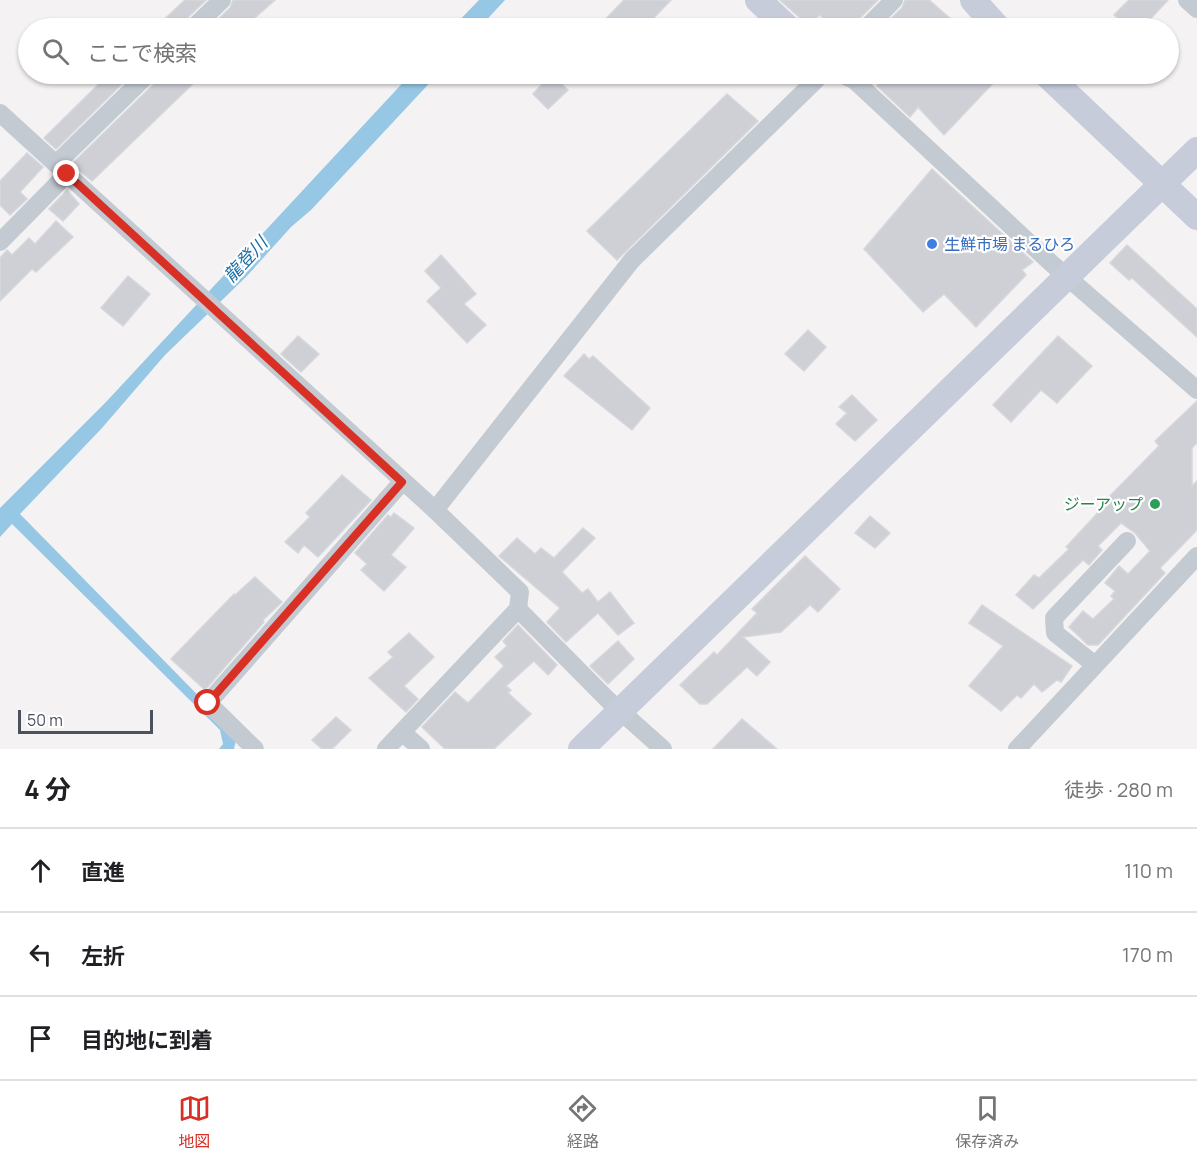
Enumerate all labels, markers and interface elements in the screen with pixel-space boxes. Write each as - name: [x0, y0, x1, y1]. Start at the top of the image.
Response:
- search box: [18, 18, 1179, 84]
- icon: search: [39, 35, 72, 68]
- text: ここで検索: [87, 38, 197, 68]
- route end: [53, 160, 79, 186]
- water label: 龍登川: [218, 230, 274, 287]
- place label: 生鮮市場 まるひろ: [944, 233, 1075, 255]
- marker: 生鮮市場 まるひろ: [925, 237, 939, 251]
- place label: ジーアップ: [1064, 493, 1143, 515]
- marker: ジーアップ: [1148, 497, 1162, 511]
- route start: [194, 689, 220, 715]
- scale bar: [18, 707, 153, 734]
- text: 50 m: [27, 709, 63, 731]
- text: 4 分: [24, 771, 71, 807]
- text: 徒歩 · 280 m: [1064, 776, 1173, 803]
- icon: ahead: [24, 854, 57, 887]
- text: 直進: [81, 857, 125, 887]
- text: 110 m: [1124, 857, 1173, 884]
- icon: left: [24, 938, 57, 971]
- text: 左折: [81, 941, 125, 971]
- text: 170 m: [1122, 941, 1173, 968]
- icon: arrive: [24, 1022, 57, 1055]
- text: 目的地に到着: [81, 1025, 213, 1055]
- tab: 地図: [178, 1092, 211, 1152]
- tab: 経路: [566, 1092, 599, 1152]
- tab: 保存済み: [955, 1092, 1019, 1152]

